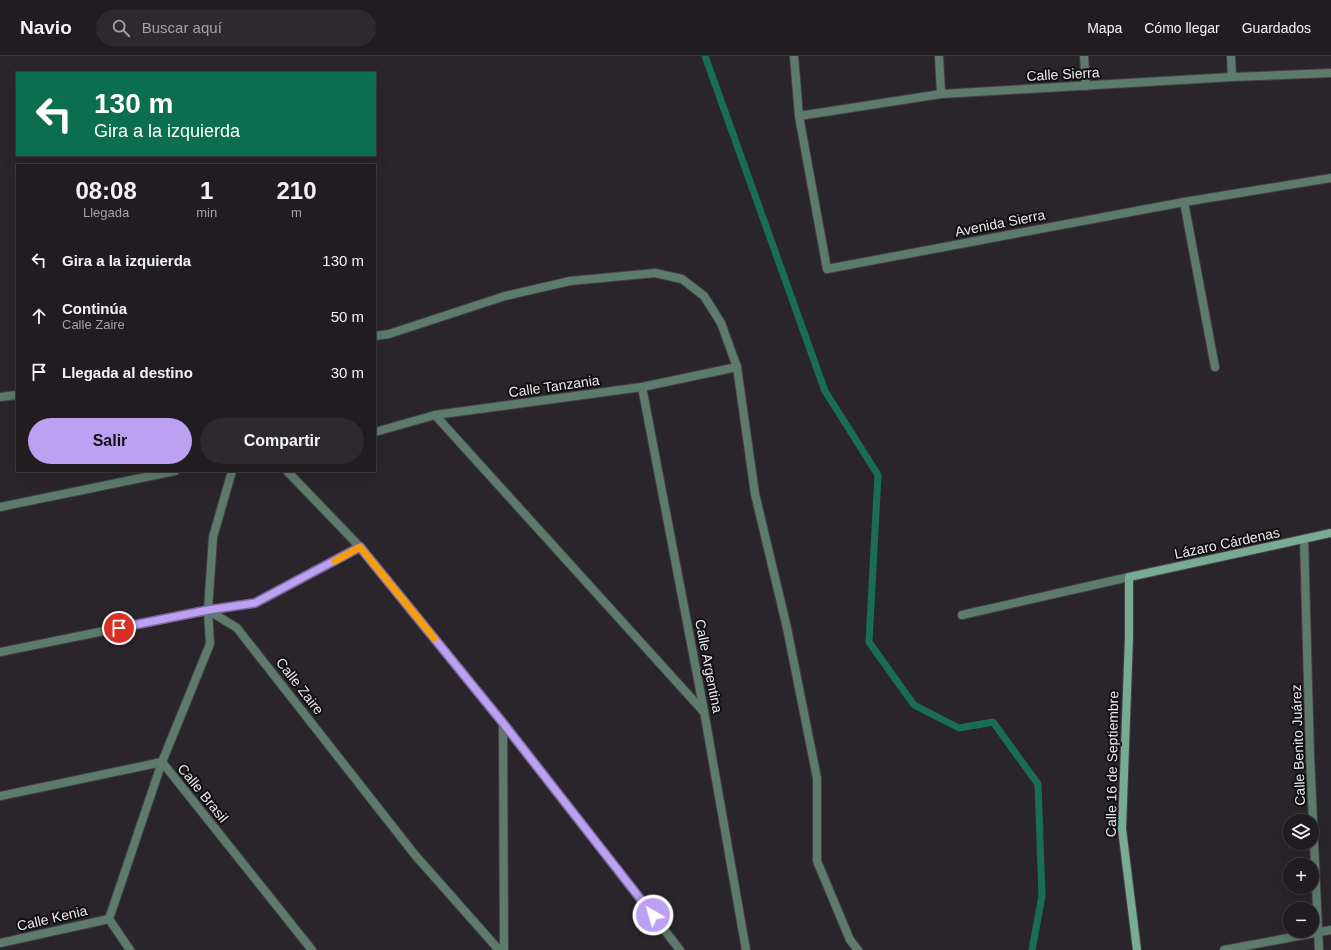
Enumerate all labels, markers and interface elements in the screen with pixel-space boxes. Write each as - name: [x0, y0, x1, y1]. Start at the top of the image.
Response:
- search box: [96, 10, 376, 46]
- text: Navio: [20, 17, 72, 38]
- icon: search: [110, 17, 132, 39]
- text: Buscar aquí: [142, 19, 222, 36]
- text: Mapa: [1087, 20, 1122, 36]
- text: Cómo llegar: [1144, 20, 1220, 36]
- text: Guardados: [1242, 20, 1311, 36]
- street label: Calle Sierra: [1026, 64, 1100, 84]
- icon: left: [28, 88, 80, 140]
- text: 130 m: [94, 88, 173, 119]
- text: Gira a la izquierda: [94, 121, 240, 141]
- text: 08:08: [75, 177, 137, 204]
- text: 1: [200, 177, 213, 204]
- text: 210: [277, 177, 317, 204]
- text: Llegada: [83, 205, 129, 220]
- text: min: [196, 205, 217, 220]
- text: m: [291, 205, 302, 220]
- street label: Avenida Sierra: [954, 206, 1047, 240]
- icon: left: [28, 249, 50, 271]
- text: Gira a la izquierda: [62, 252, 191, 269]
- text: 130 m: [322, 252, 364, 269]
- text: Continúa: [62, 300, 127, 317]
- icon: ahead: [28, 305, 50, 327]
- text: 50 m: [331, 308, 364, 325]
- text: Calle Zaire: [62, 317, 125, 332]
- icon: arrive: [28, 361, 50, 383]
- text: Llegada al destino: [62, 364, 193, 381]
- text: 30 m: [331, 364, 364, 381]
- street label: Calle Tanzania: [508, 372, 601, 400]
- button: Salir: [28, 418, 192, 464]
- button: Compartir: [200, 418, 364, 464]
- street label: Lázaro Cárdenas: [1173, 524, 1281, 562]
- pin: [102, 611, 136, 645]
- icon: arrive: [108, 617, 130, 639]
- street label: Calle Argentina: [692, 618, 726, 714]
- street label: Calle Zaire: [273, 654, 327, 718]
- street label: Calle Benito Juárez: [1288, 684, 1308, 806]
- street label: Calle 16 de Septiembre: [1103, 691, 1121, 837]
- street label: Calle Brasil: [175, 760, 231, 826]
- map controls: [1283, 814, 1319, 938]
- button: layers: [1283, 814, 1319, 850]
- button: +: [1283, 858, 1319, 894]
- position arrow: [632, 894, 674, 936]
- street label: Calle Kenia: [15, 902, 89, 934]
- button: −: [1283, 902, 1319, 938]

